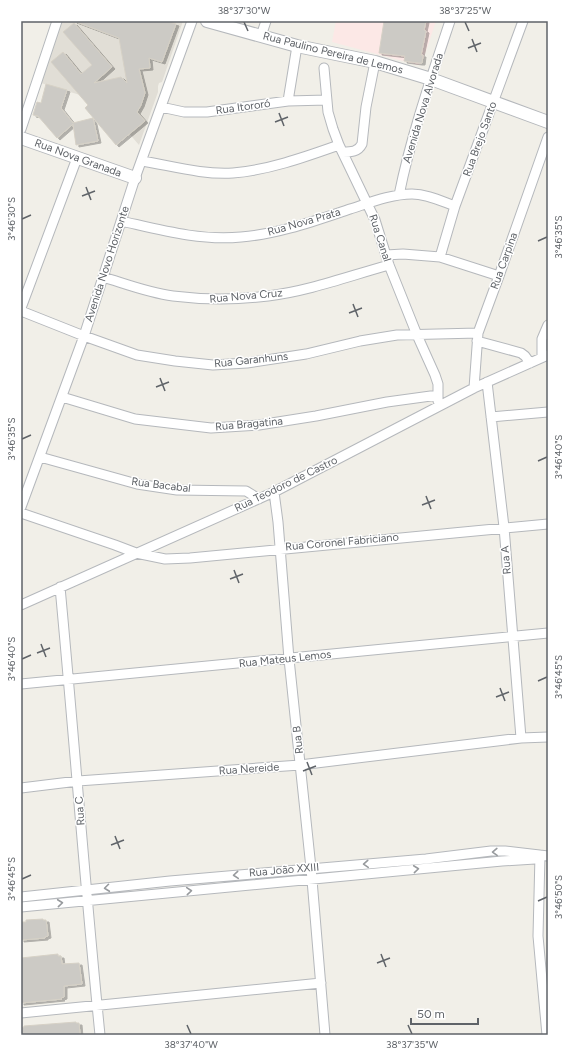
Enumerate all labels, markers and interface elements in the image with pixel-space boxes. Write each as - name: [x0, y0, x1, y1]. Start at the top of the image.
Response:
- text: 38°37'30"W: [218, 4, 271, 17]
- text: 38°37'25"W: [439, 4, 492, 17]
- street label: Rua Paulino Pereira de Lemos: [262, 29, 404, 77]
- street label: Avenida Nova Alvorada: [400, 51, 446, 165]
- street label: Rua Itororó: [215, 97, 271, 117]
- street label: Rua Brejo Santo: [460, 100, 500, 178]
- street label: Rua Nova Granada: [33, 136, 123, 180]
- text: 3°46'30"S: [5, 197, 18, 241]
- street label: Avenida Novo Horizonte: [82, 205, 132, 323]
- street label: Rua Nova Prata: [266, 205, 342, 239]
- street label: Rua Canal: [366, 213, 394, 263]
- text: 3°46'35"S: [552, 215, 565, 259]
- street label: Rua Carpina: [488, 231, 520, 291]
- street label: Rua Nova Cruz: [209, 286, 283, 306]
- street label: Rua Garanhuns: [213, 350, 289, 370]
- street label: Rua Bragatina: [215, 415, 283, 433]
- text: 3°46'35"S: [5, 417, 18, 461]
- text: 3°46'40"S: [552, 435, 565, 479]
- street label: Rua Teodoro de Castro: [232, 453, 340, 515]
- street label: Rua Bacabal: [131, 475, 191, 495]
- street label: Rua Coronel Fabriciano: [285, 531, 399, 553]
- street label: Rua A: [498, 545, 514, 575]
- text: 3°46'40"S: [5, 637, 18, 681]
- street label: Rua Mateus Lemos: [238, 648, 332, 670]
- text: 3°46'45"S: [552, 655, 565, 699]
- street label: Rua B: [290, 725, 306, 755]
- street label: Rua Nereide: [218, 760, 280, 778]
- street label: Rua C: [72, 796, 88, 826]
- one-way arrow: [492, 847, 498, 856]
- text: 3°46'45"S: [5, 857, 18, 901]
- one-way arrow: [363, 859, 369, 868]
- street label: Rua João XXIII: [248, 860, 320, 880]
- one-way arrow: [413, 865, 419, 874]
- one-way arrow: [233, 870, 239, 879]
- text: 3°46'50"S: [552, 875, 565, 919]
- one-way arrow: [104, 883, 110, 892]
- one-way arrow: [186, 886, 192, 895]
- one-way arrow: [57, 899, 63, 908]
- scale bar: [411, 1000, 478, 1026]
- text: 50 m: [417, 1007, 445, 1021]
- text: 38°37'40"W: [164, 1038, 218, 1051]
- text: 38°37'35"W: [386, 1038, 438, 1051]

